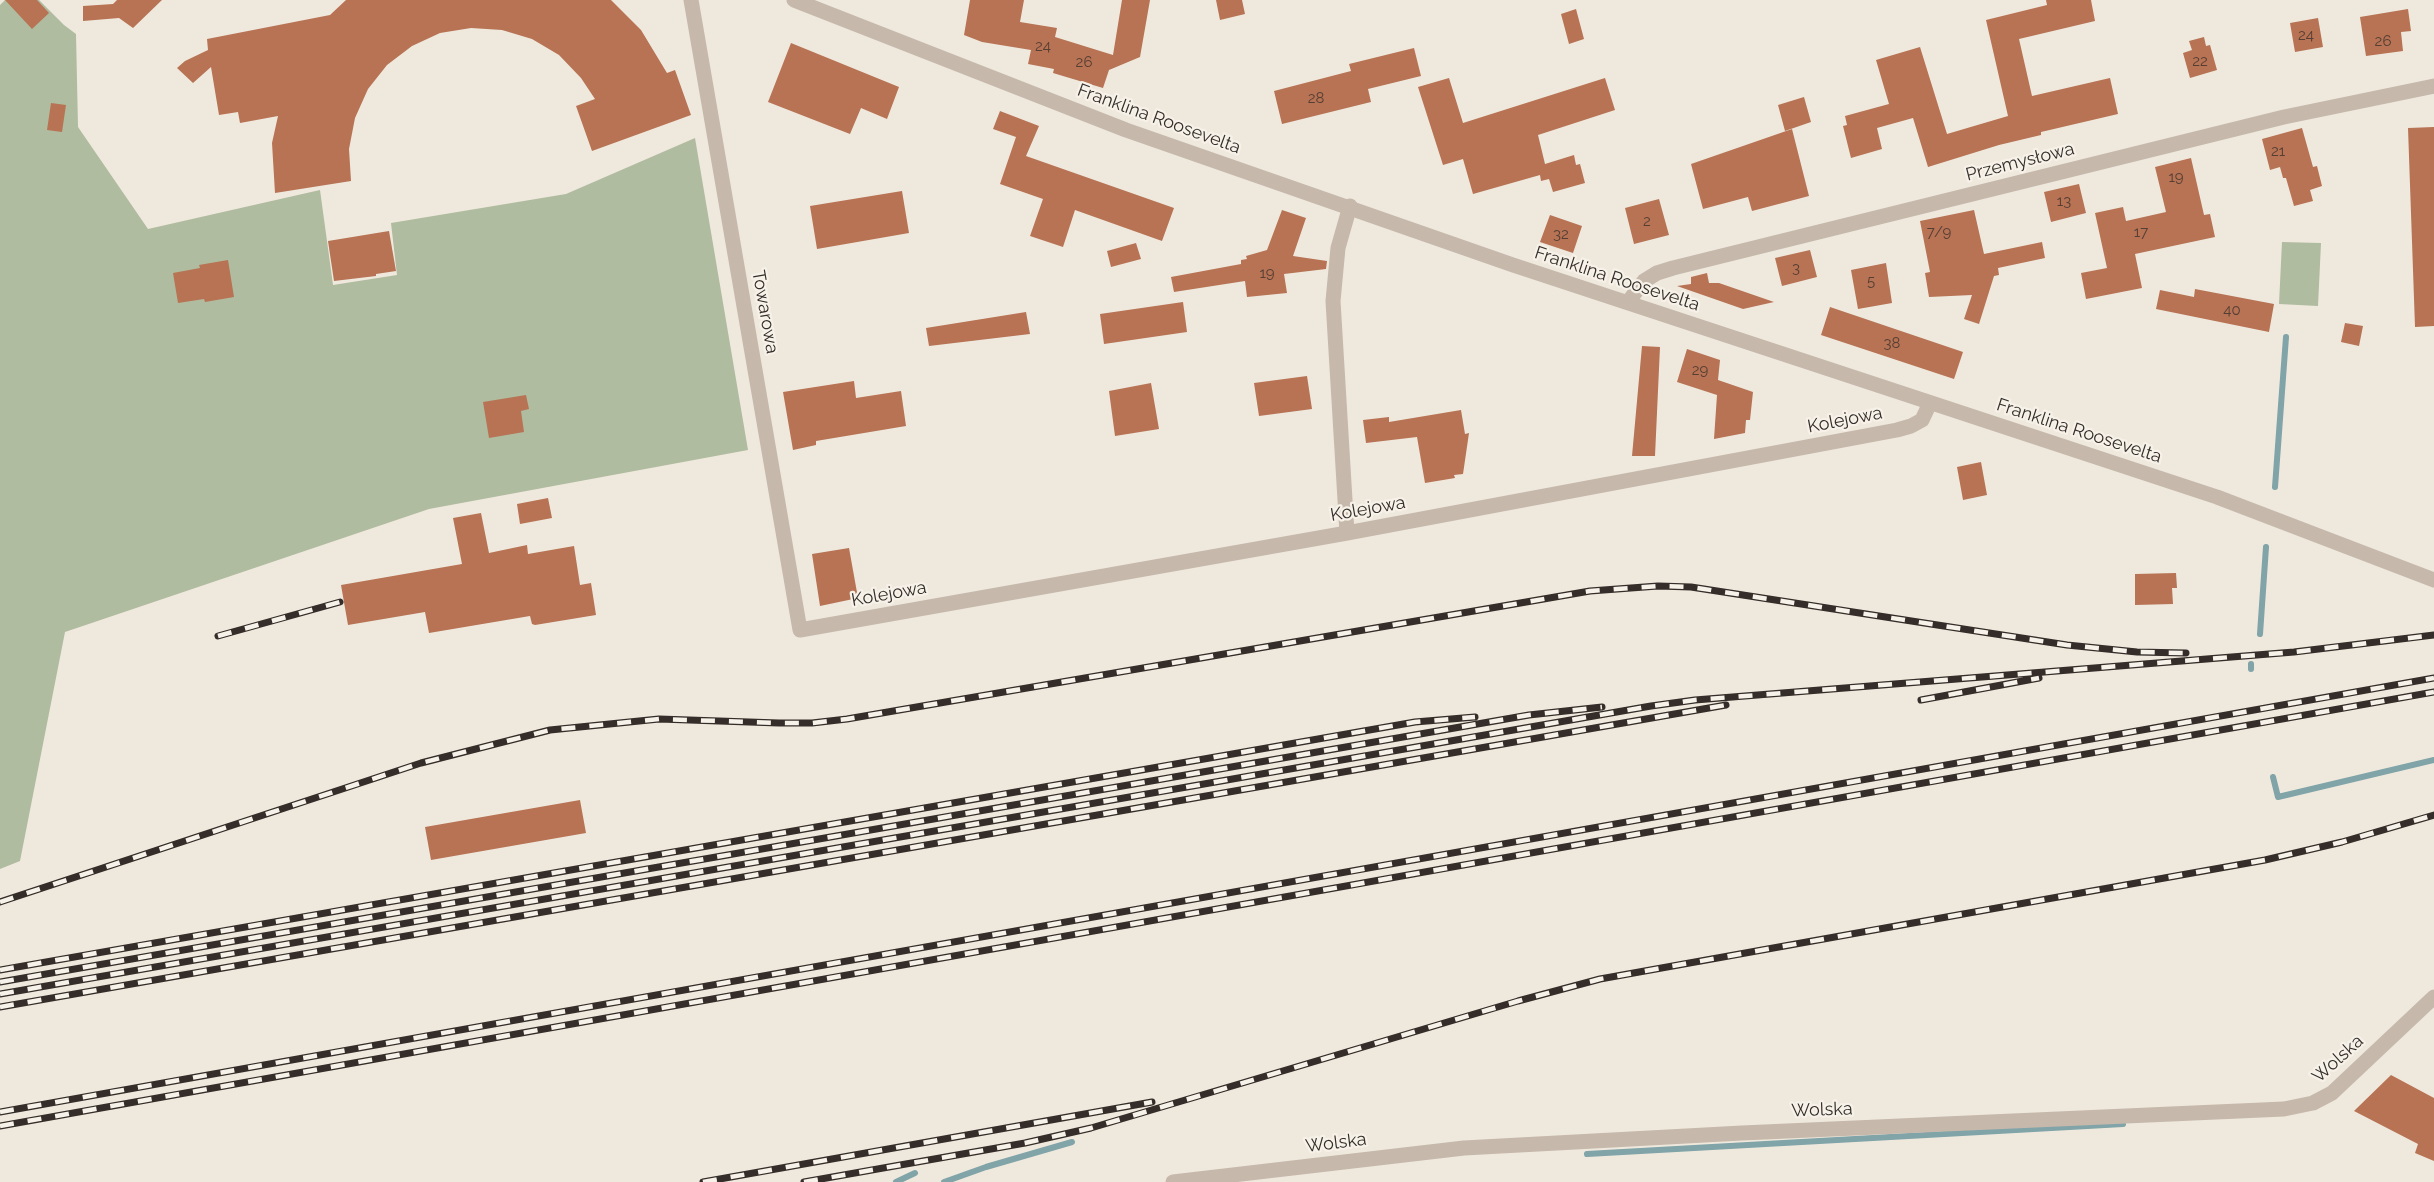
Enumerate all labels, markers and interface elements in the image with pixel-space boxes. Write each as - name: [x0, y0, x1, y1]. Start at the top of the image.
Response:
- house number: 24: [2298, 26, 2314, 44]
- house number: 26: [2375, 32, 2391, 50]
- house number: 24: [1035, 37, 1051, 55]
- house number: 22: [2192, 52, 2208, 70]
- house number: 26: [1076, 53, 1092, 71]
- street label: Franklina Roosevelta: [1074, 79, 1244, 159]
- house number: 28: [1308, 89, 1324, 107]
- street label: Przemysłowa: [1963, 138, 2077, 186]
- house number: 21: [2271, 142, 2285, 160]
- house number: 19: [2168, 168, 2184, 186]
- house number: 13: [2057, 192, 2071, 210]
- house number: 2: [1643, 212, 1651, 230]
- house number: 7/9: [1927, 223, 1951, 241]
- house number: 17: [2134, 223, 2148, 241]
- house number: 32: [1553, 225, 1569, 243]
- street label: Franklina Roosevelta: [1532, 242, 1702, 316]
- house number: 3: [1792, 259, 1800, 277]
- house number: 19: [1259, 264, 1275, 282]
- street label: Towarowa: [747, 269, 783, 355]
- house number: 5: [1867, 272, 1875, 290]
- house number: 40: [2223, 301, 2241, 319]
- house number: 38: [1884, 334, 1900, 352]
- house number: 29: [1692, 361, 1708, 379]
- street label: Franklina Roosevelta: [1994, 394, 2164, 468]
- street label: Kolejowa: [1806, 402, 1884, 438]
- street label: Kolejowa: [1329, 492, 1407, 526]
- street label: Kolejowa: [850, 577, 928, 611]
- street label: Wolska: [2308, 1030, 2368, 1088]
- street label: Wolska: [1791, 1098, 1853, 1122]
- street label: Wolska: [1304, 1129, 1368, 1157]

